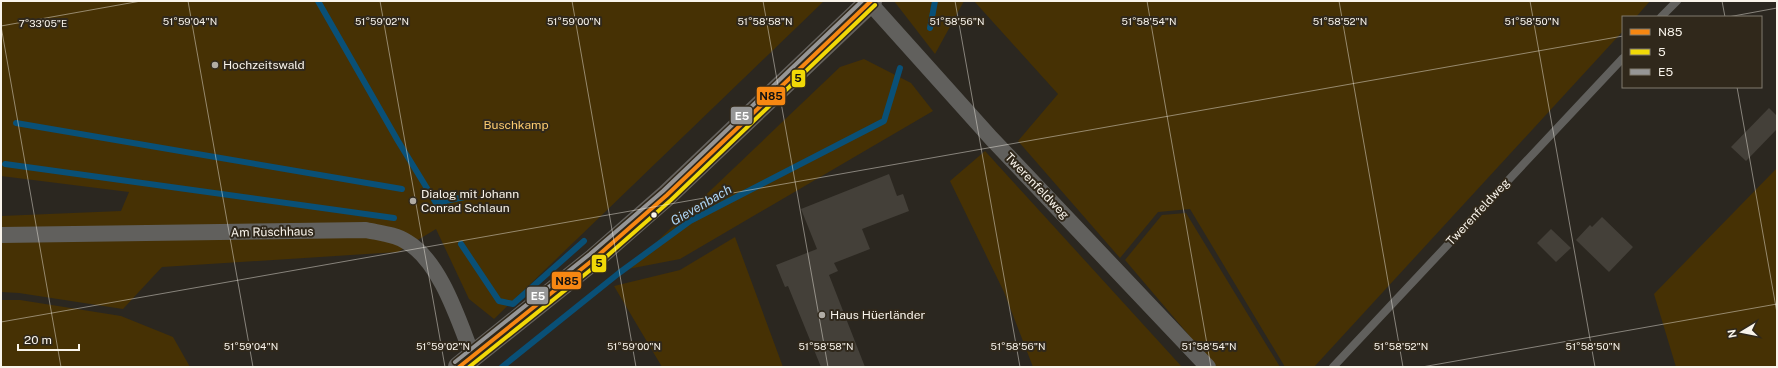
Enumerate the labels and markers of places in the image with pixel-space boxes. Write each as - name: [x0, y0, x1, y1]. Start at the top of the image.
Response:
- place label: Hochzeitswald: [223, 58, 305, 72]
- marker: Hochzeitswald: [210, 60, 220, 70]
- place label: Dialog mit Johann Conrad Schlaun: [421, 187, 519, 215]
- marker: Dialog mit Johann Conrad Schlaun: [408, 196, 418, 206]
- unlabelled marker: [649, 210, 659, 220]
- place label: Haus Hüerländer: [830, 308, 925, 322]
- marker: Haus Hüerländer: [817, 310, 827, 320]

